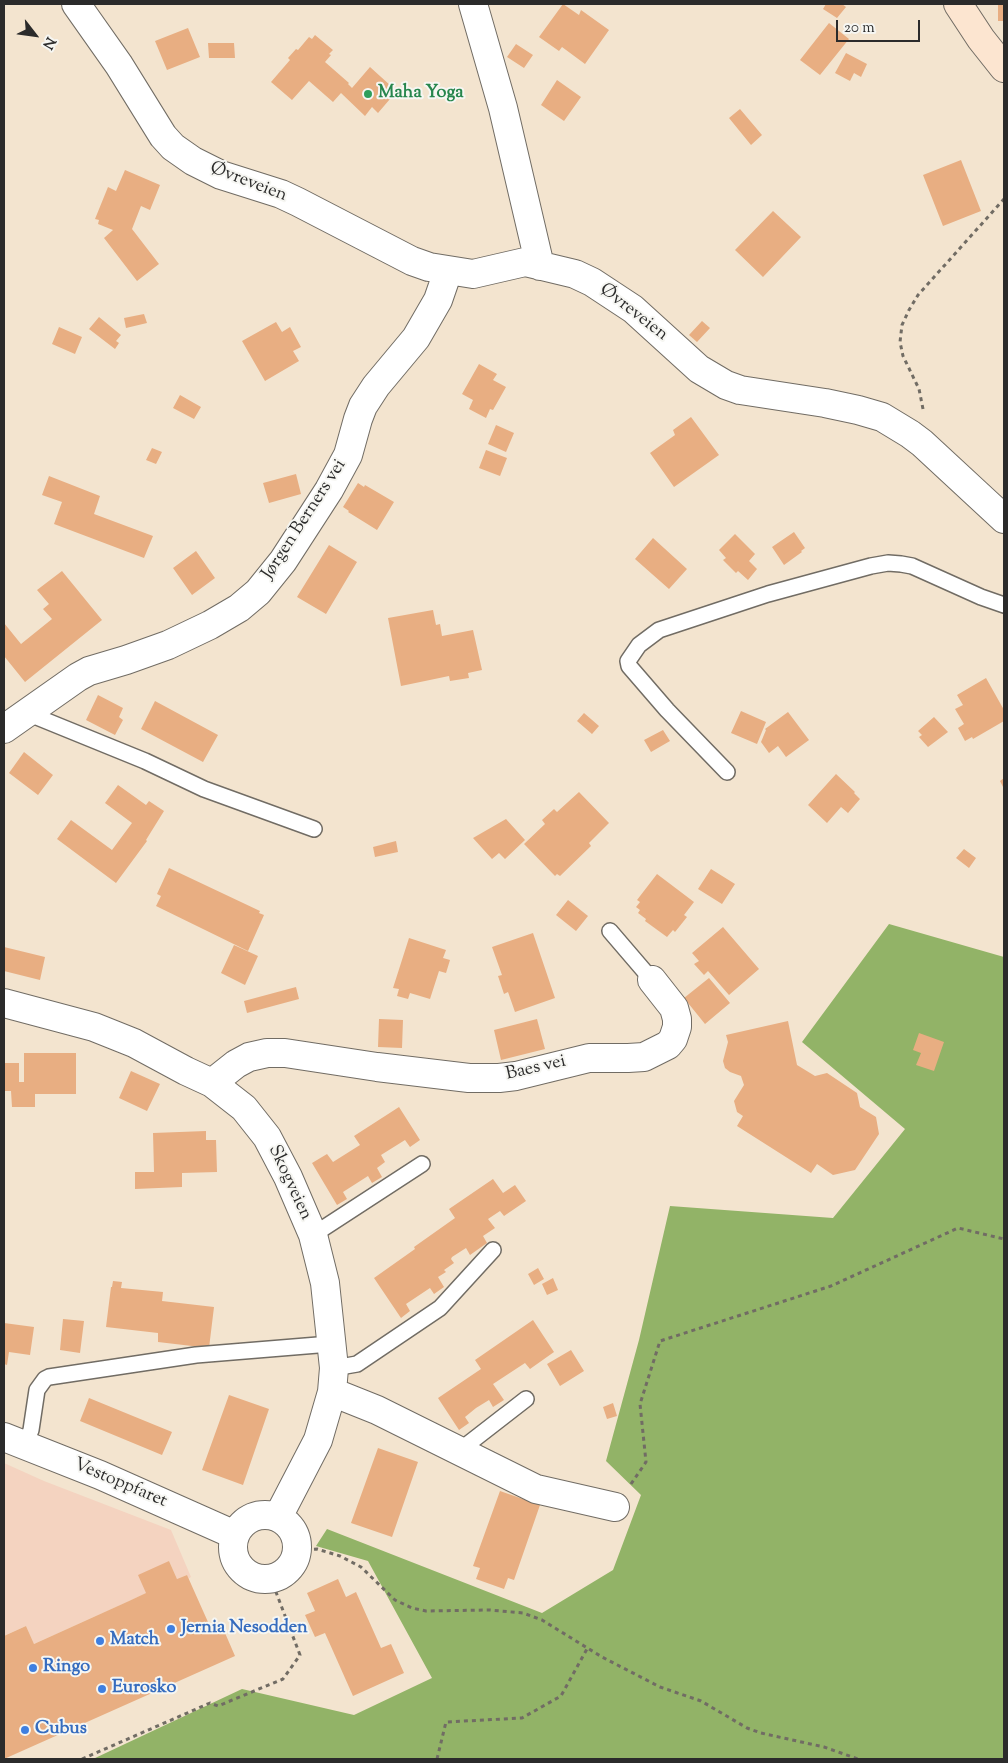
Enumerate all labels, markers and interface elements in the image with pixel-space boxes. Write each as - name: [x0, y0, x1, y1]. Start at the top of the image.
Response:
- north arrow: [10, 10, 60, 60]
- scale bar: [838, 10, 922, 42]
- text: 20 m: [844, 18, 875, 39]
- text: N: [37, 33, 59, 52]
- place label: Maha Yoga: [378, 83, 464, 105]
- marker: Maha Yoga: [362, 88, 374, 100]
- street label: Øvreveien: [206, 158, 290, 208]
- street label: Øvreveien: [594, 280, 672, 346]
- street label: Jørgen Berners vei: [258, 456, 352, 584]
- street label: Baes vei: [504, 1052, 568, 1086]
- street label: Skogveien: [262, 1142, 316, 1224]
- street label: Vestoppfaret: [70, 1455, 170, 1513]
- place label: Jernia Nesodden: [181, 1618, 308, 1640]
- marker: Jernia Nesodden: [165, 1623, 177, 1635]
- place label: Match: [110, 1630, 159, 1652]
- marker: Match: [94, 1635, 106, 1647]
- place label: Ringo: [43, 1657, 90, 1679]
- marker: Ringo: [27, 1662, 39, 1674]
- place label: Eurosko: [112, 1678, 176, 1700]
- marker: Eurosko: [96, 1683, 108, 1695]
- place label: Cubus: [35, 1719, 87, 1741]
- marker: Cubus: [19, 1724, 31, 1736]

